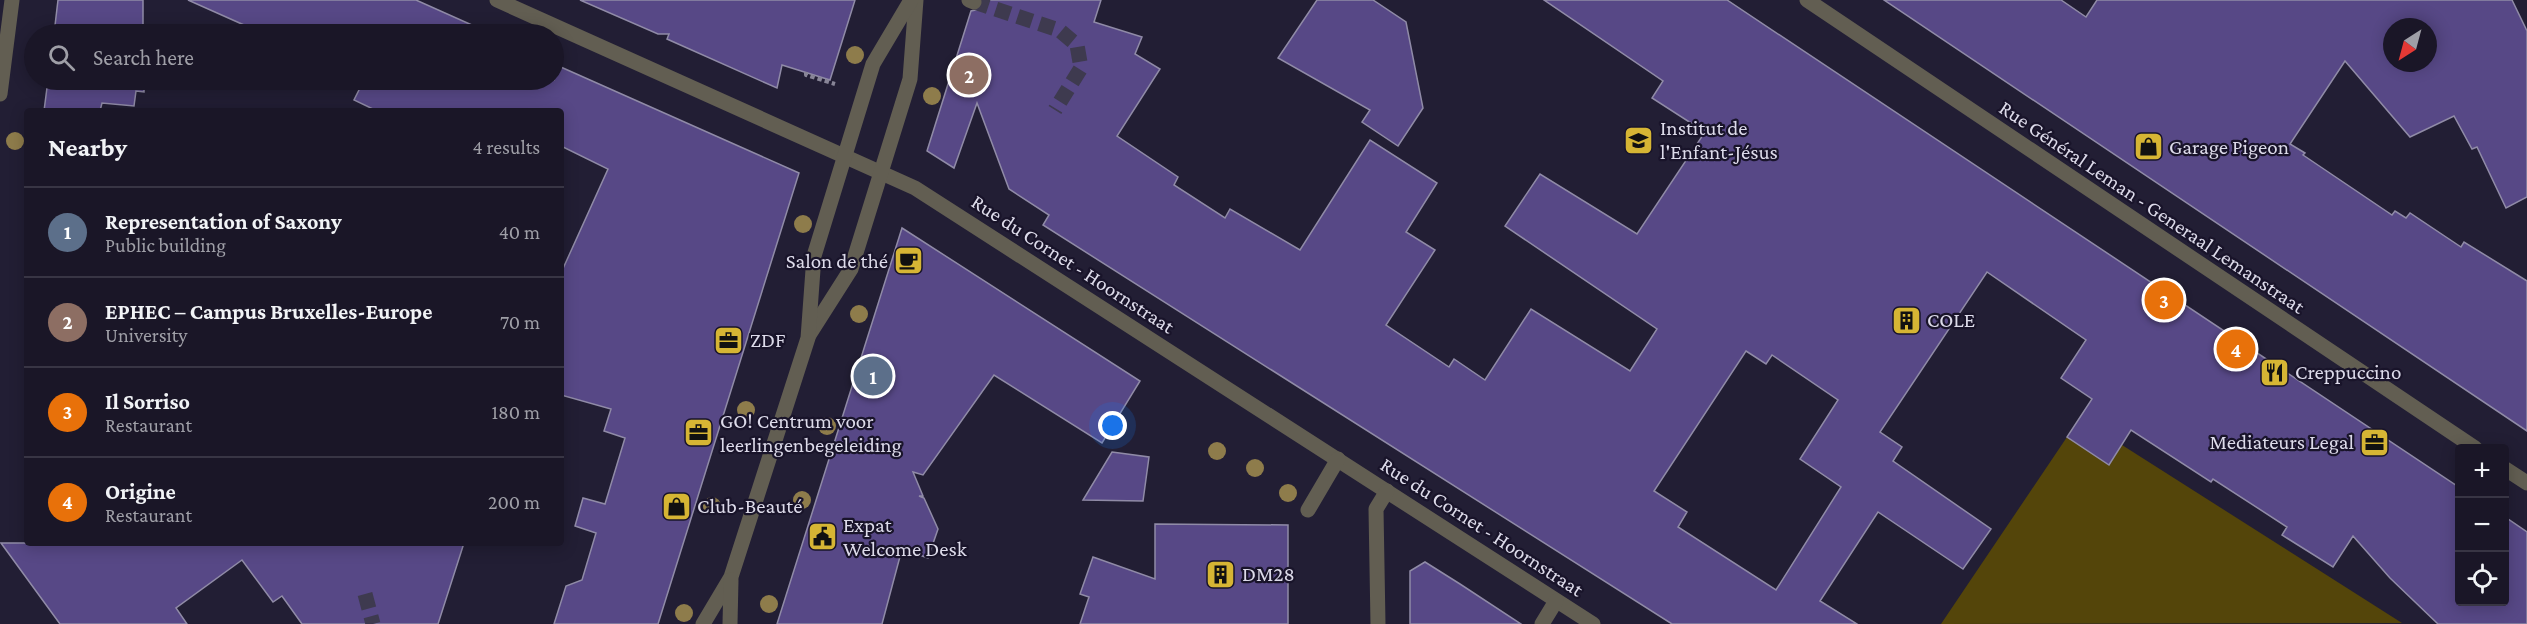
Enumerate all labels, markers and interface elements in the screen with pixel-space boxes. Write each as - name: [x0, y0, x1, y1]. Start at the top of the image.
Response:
- north arrow: [2383, 18, 2437, 72]
- search box: [24, 24, 564, 90]
- icon: search: [45, 41, 78, 74]
- text: Search here: [93, 45, 194, 70]
- pin: 2: [950, 52, 988, 98]
- street label: Rue Général Leman - Generaal Lemanstraat: [1995, 95, 2310, 319]
- place label: Institut de l'Enfant-Jésus: [1660, 116, 1778, 164]
- school or university icon: Institut de l'Enfant-Jésus: [1623, 124, 1655, 156]
- shop icon: Garage Pigeon: [2132, 131, 2164, 163]
- text: Nearby: [48, 133, 127, 162]
- place label: Garage Pigeon: [2169, 135, 2289, 159]
- text: 4 results: [473, 136, 540, 158]
- street label: Rue du Cornet - Hoornstraat: [967, 189, 1180, 339]
- text: Representation of Saxony: [105, 209, 342, 234]
- text: 1: [64, 221, 71, 243]
- text: 40 m: [499, 221, 540, 243]
- text: Public building: [105, 234, 226, 256]
- cafe icon: Salon de thé: [893, 245, 925, 277]
- place label: Salon de thé: [786, 249, 888, 273]
- pin: 3: [2144, 278, 2184, 322]
- text: EPHEC – Campus Bruxelles-Europe: [105, 299, 432, 324]
- building icon: COLE: [1890, 304, 1922, 336]
- place label: COLE: [1927, 308, 1975, 332]
- text: 2: [62, 311, 73, 333]
- text: 70 m: [500, 311, 540, 333]
- text: University: [105, 324, 188, 346]
- office icon: ZDF: [713, 324, 745, 356]
- pin: 4: [2216, 326, 2256, 372]
- place label: ZDF: [750, 328, 786, 352]
- pin: 1: [854, 354, 892, 398]
- restaurant icon: Creppuccino: [2258, 356, 2290, 388]
- place label: Creppuccino: [2295, 360, 2401, 384]
- text: Il Sorriso: [105, 389, 190, 414]
- text: 3: [63, 401, 72, 423]
- text: 180 m: [491, 401, 540, 423]
- place label: GO! Centrum voor leerlingenbegeleiding: [720, 409, 902, 457]
- your location: [1098, 411, 1127, 440]
- text: Restaurant: [105, 414, 192, 436]
- office icon: GO! Centrum voor leerlingenbegeleiding: [683, 417, 715, 449]
- office icon: Mediateurs Legal: [2359, 426, 2391, 458]
- place label: Mediateurs Legal: [2209, 430, 2354, 454]
- map controls: [2455, 444, 2509, 606]
- button: +: [2455, 444, 2509, 498]
- street label: Rue du Cornet - Hoornstraat: [1376, 452, 1589, 602]
- text: Origine: [105, 479, 176, 504]
- shop icon: Club-Beauté: [660, 490, 692, 522]
- text: 4: [62, 491, 73, 513]
- text: 200 m: [488, 491, 540, 513]
- place label: Club-Beauté: [697, 494, 802, 518]
- button: −: [2455, 498, 2509, 552]
- text: Restaurant: [105, 504, 192, 526]
- place label: Expat Welcome Desk: [843, 513, 967, 561]
- public building icon: Expat Welcome Desk: [806, 521, 838, 553]
- button: locate: [2455, 552, 2509, 606]
- building icon: DM28: [1205, 558, 1237, 590]
- place label: DM28: [1242, 562, 1295, 586]

